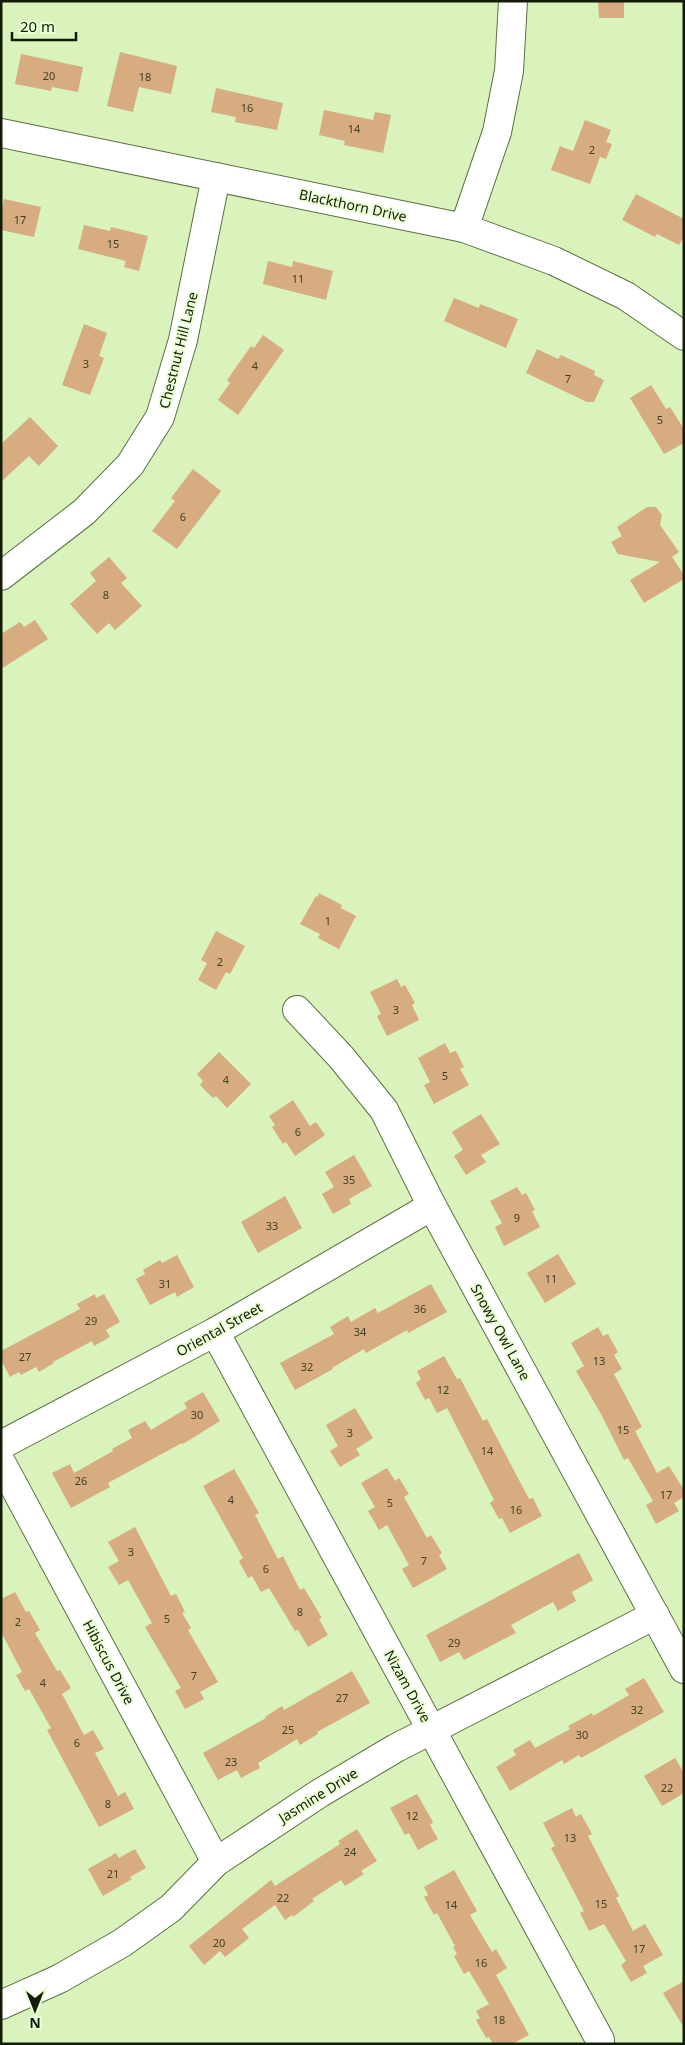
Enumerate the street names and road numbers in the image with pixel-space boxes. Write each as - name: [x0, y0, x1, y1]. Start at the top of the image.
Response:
- street label: Blackthorn Drive: [297, 184, 409, 226]
- street label: Chestnut Hill Lane: [154, 290, 202, 410]
- street label: Snowy Owl Lane: [467, 1280, 535, 1384]
- street label: Oriental Street: [172, 1297, 266, 1361]
- street label: Hibiscus Drive: [79, 1616, 139, 1708]
- street label: Nizam Drive: [380, 1646, 436, 1726]
- street label: Jasmine Drive: [273, 1763, 361, 1828]

